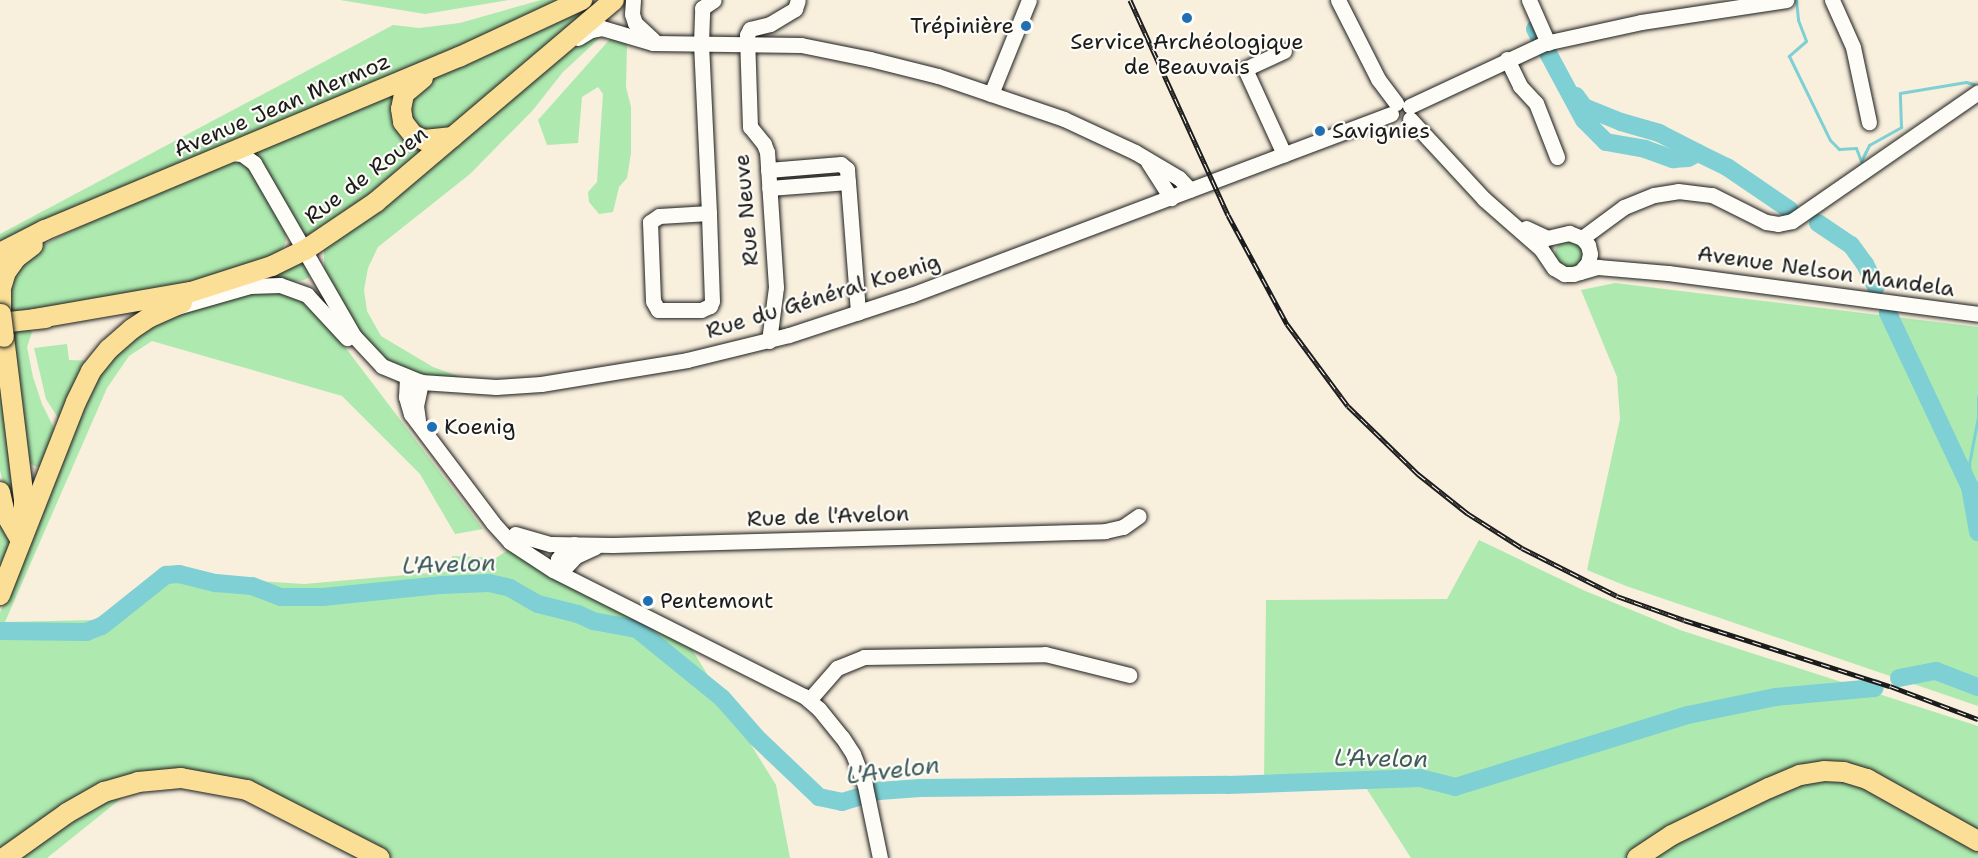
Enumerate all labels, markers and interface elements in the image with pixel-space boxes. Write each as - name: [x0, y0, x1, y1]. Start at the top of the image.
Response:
- marker: Service Archéologique de Beauvais: [1180, 11, 1194, 25]
- place label: Trépinière: [910, 13, 1014, 39]
- marker: Trépinière: [1019, 19, 1033, 33]
- place label: Service Archéologique de Beauvais: [1070, 28, 1304, 80]
- street label: Avenue Jean Mermoz: [170, 47, 394, 163]
- place label: Savignies: [1332, 118, 1430, 144]
- street label: Rue de Rouen: [299, 120, 433, 230]
- marker: Savignies: [1313, 124, 1327, 138]
- street label: Rue Neuve: [728, 153, 764, 267]
- street label: Avenue Nelson Mandela: [1696, 240, 1956, 302]
- street label: Rue du Général Koenig: [703, 248, 943, 344]
- place label: Koenig: [444, 414, 515, 440]
- marker: Koenig: [425, 420, 439, 434]
- street label: Rue de l'Avelon: [746, 500, 910, 532]
- water label: L'Avelon: [401, 549, 497, 581]
- place label: Pentemont: [660, 588, 774, 614]
- marker: Pentemont: [641, 594, 655, 608]
- water label: L'Avelon: [1334, 744, 1428, 774]
- water label: L'Avelon: [845, 751, 941, 791]

